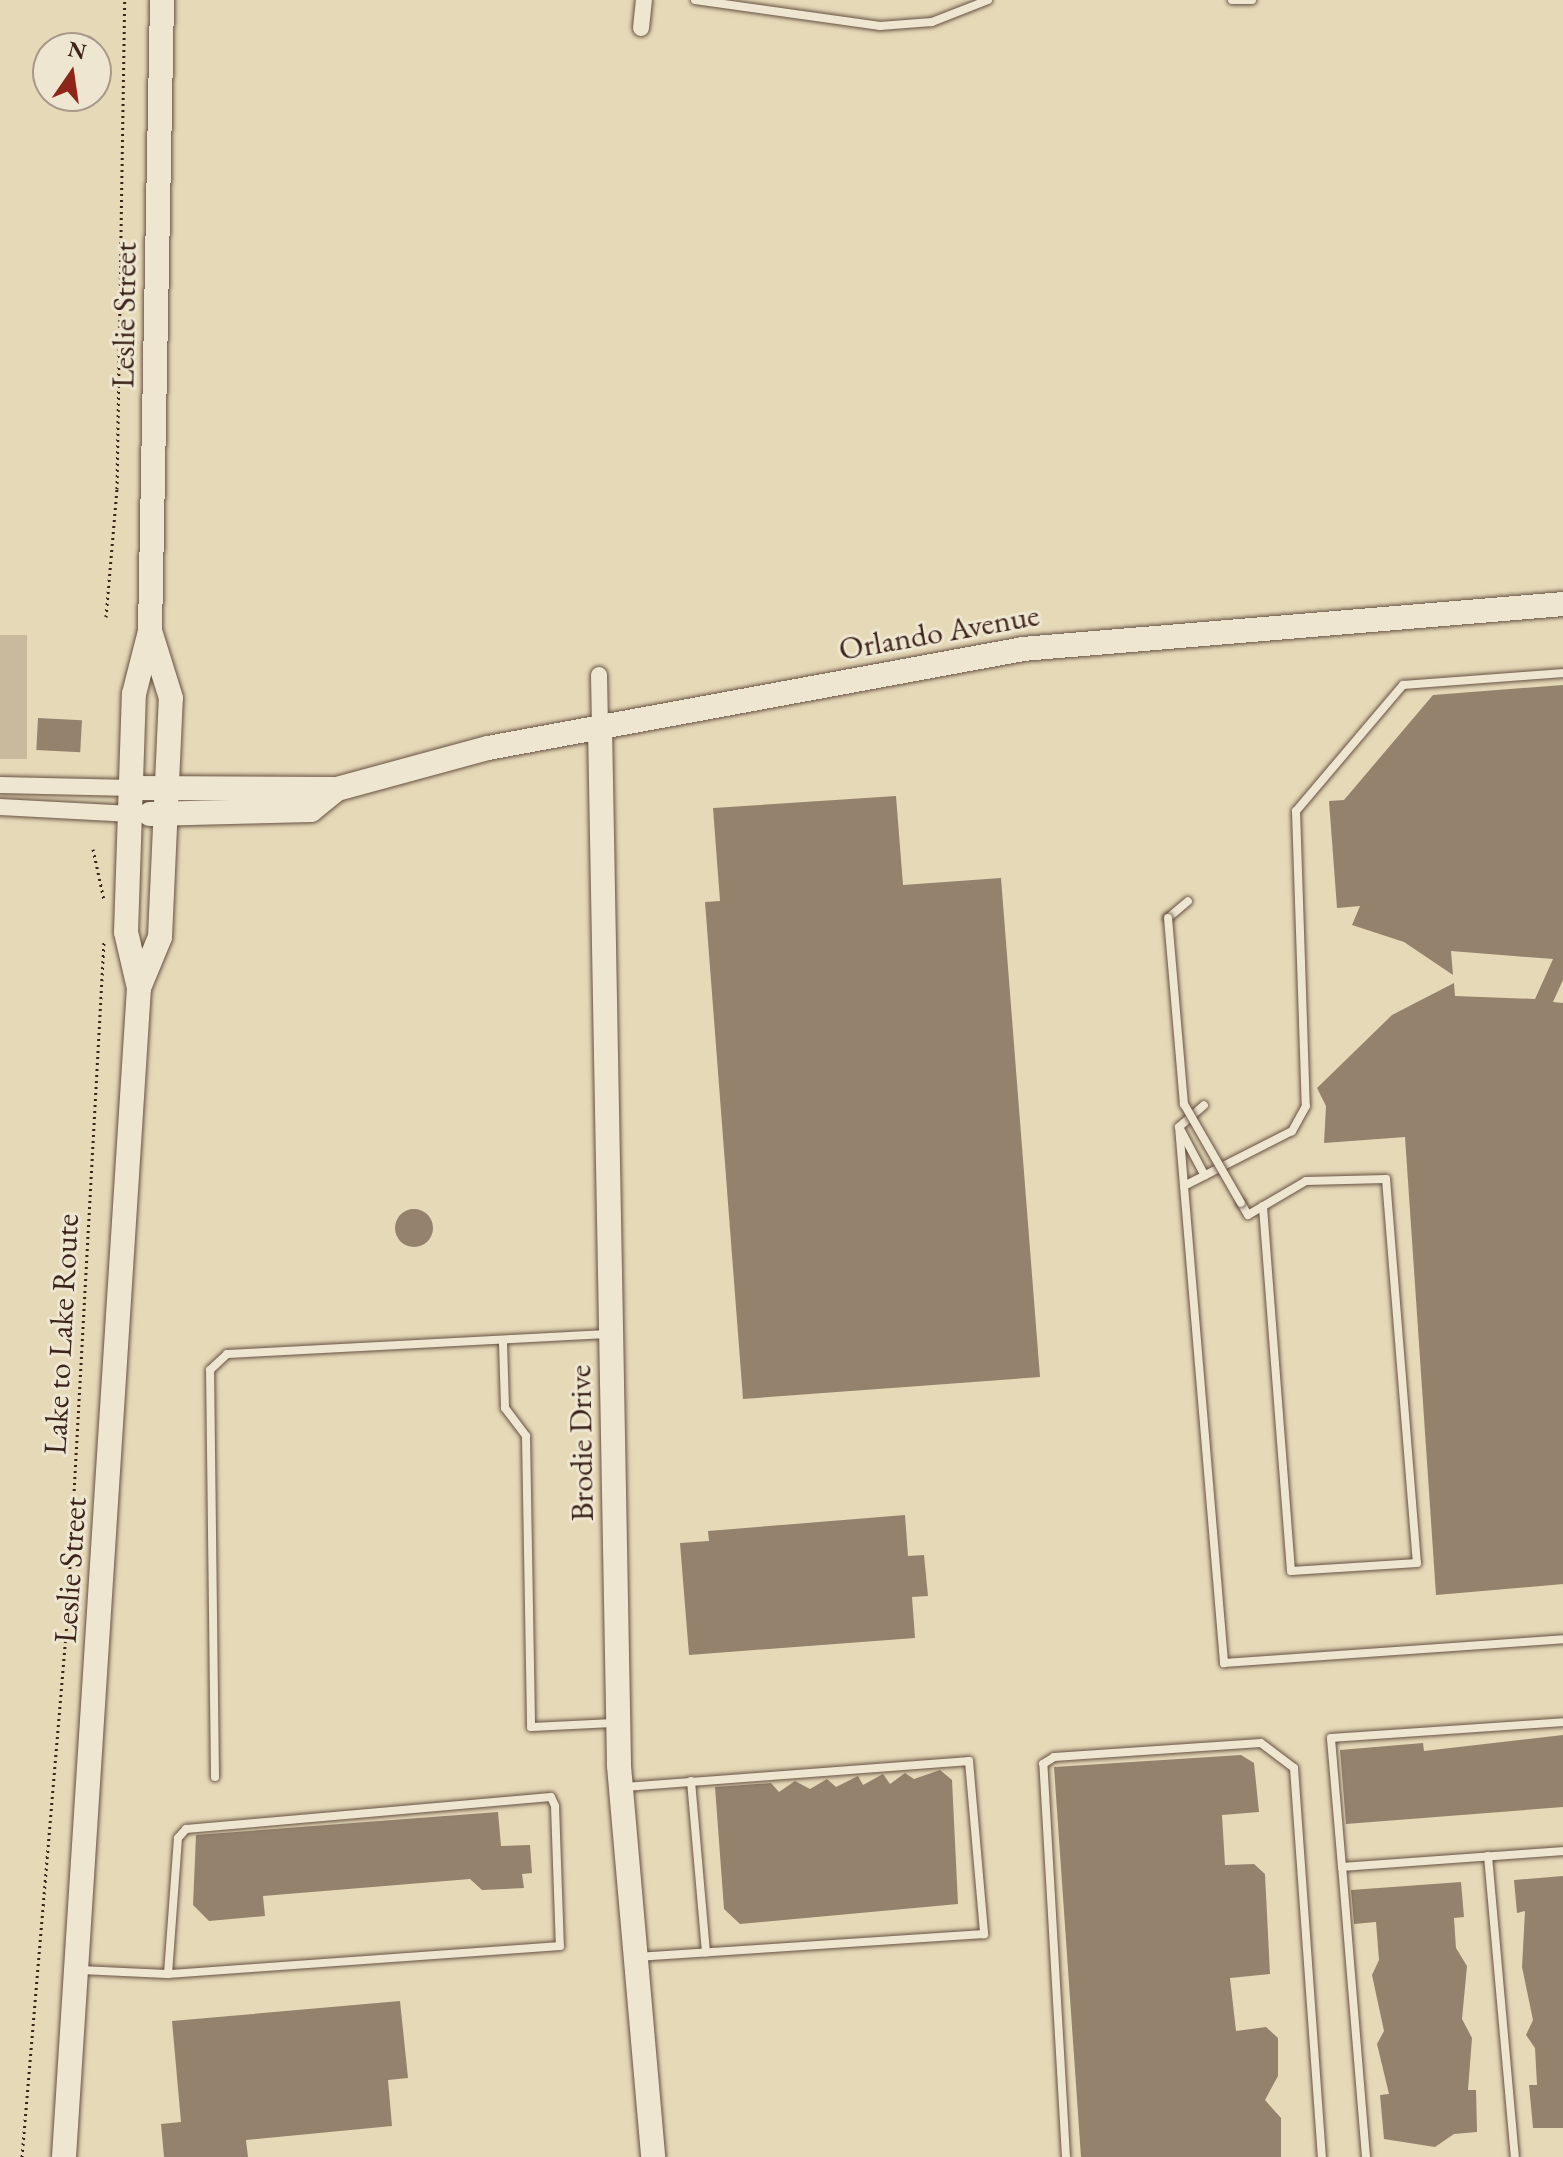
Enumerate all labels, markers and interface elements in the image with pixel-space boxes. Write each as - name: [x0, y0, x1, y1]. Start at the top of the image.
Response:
- north arrow: [32, 32, 112, 112]
- text: N: [65, 34, 89, 66]
- street label: Leslie Street: [104, 242, 144, 388]
- street label: Orlando Avenue: [836, 595, 1042, 669]
- street label: Lake to Lake Route: [36, 1213, 86, 1455]
- street label: Brodie Drive: [560, 1364, 602, 1522]
- street label: Leslie Street: [46, 1496, 94, 1644]

